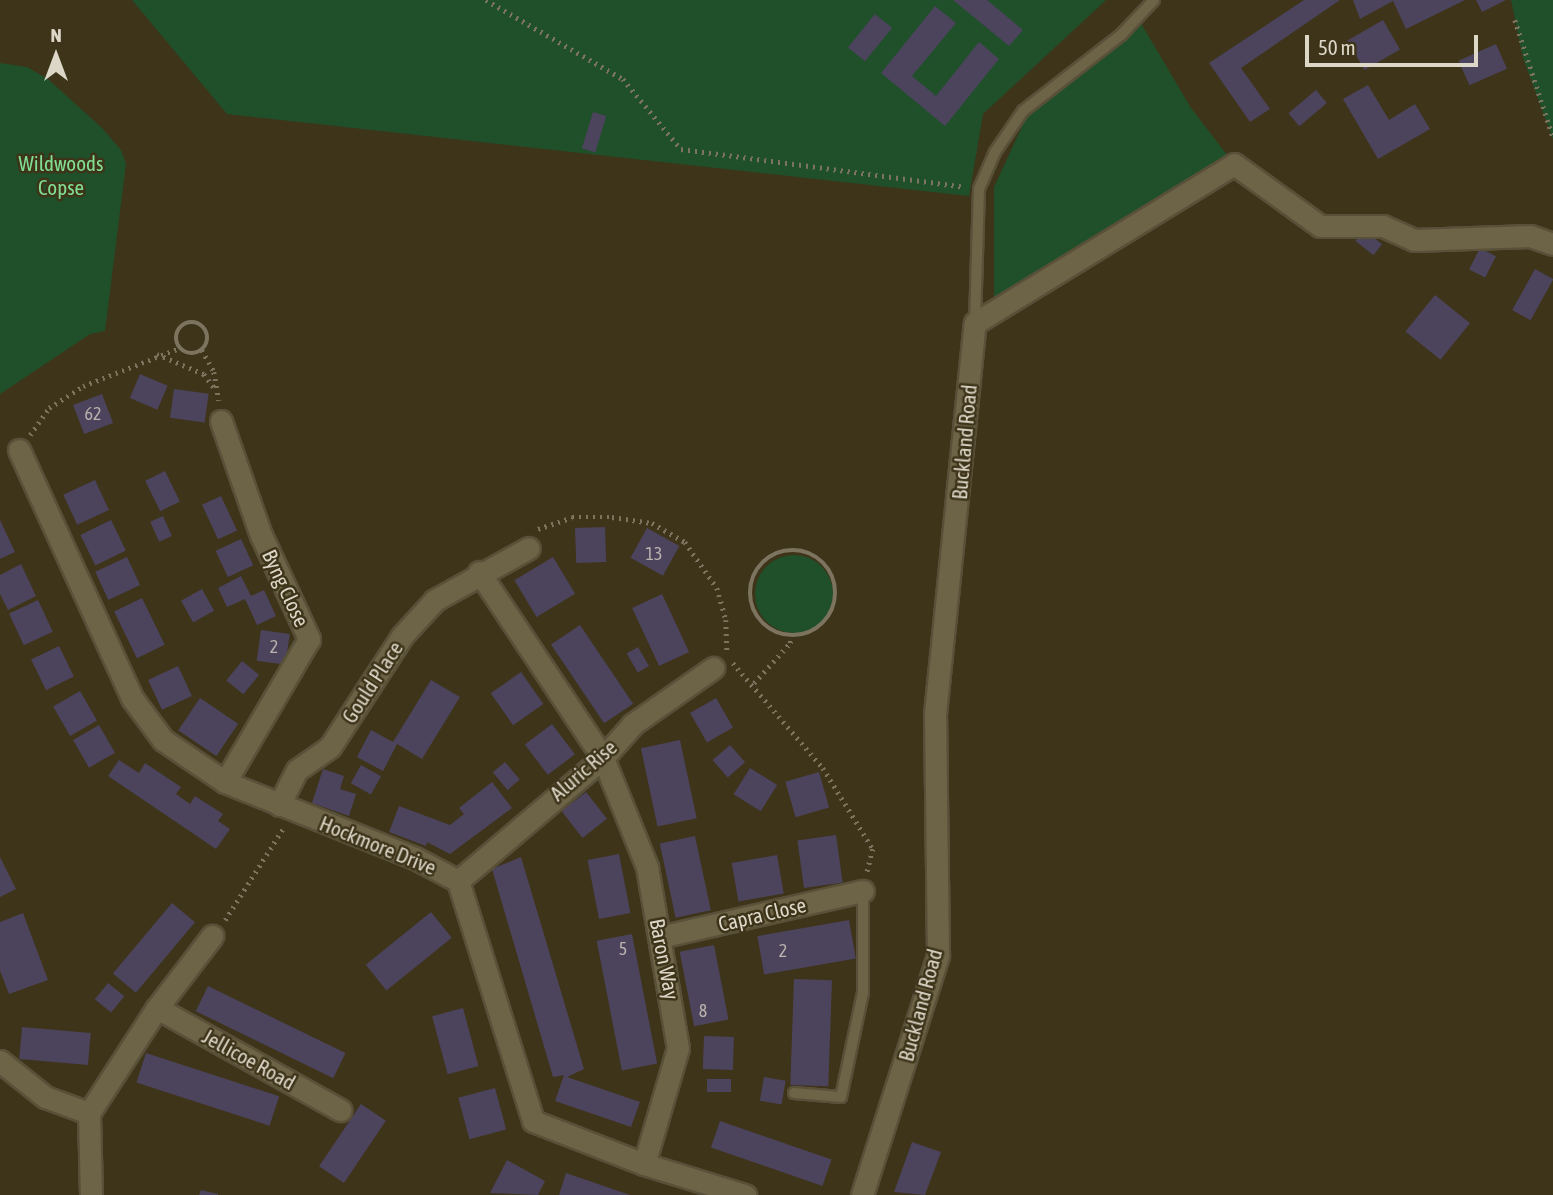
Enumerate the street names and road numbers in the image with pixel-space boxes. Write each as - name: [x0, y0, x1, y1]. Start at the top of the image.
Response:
- street label: Buckland Road: [946, 383, 982, 501]
- street label: Byng Close: [257, 545, 315, 631]
- street label: Gould Place: [336, 636, 408, 728]
- street label: Aluric Rise: [545, 734, 621, 806]
- street label: Hockmore Drive: [316, 810, 440, 880]
- street label: Capra Close: [716, 892, 808, 936]
- street label: Baron Way: [645, 916, 685, 1002]
- street label: Buckland Road: [893, 946, 947, 1064]
- street label: Jellicoe Road: [198, 1023, 300, 1095]

